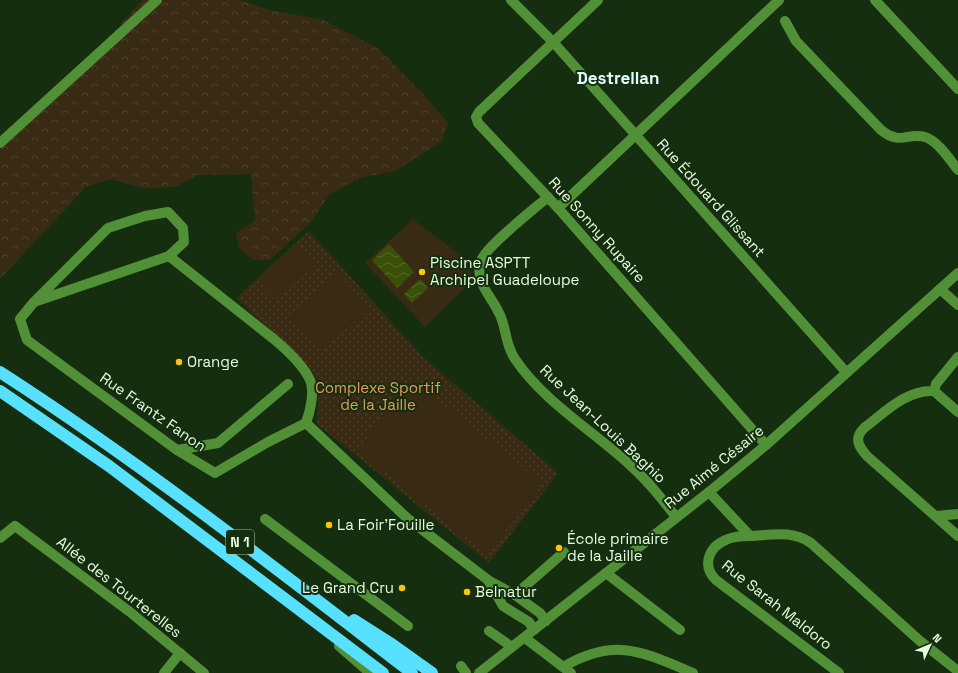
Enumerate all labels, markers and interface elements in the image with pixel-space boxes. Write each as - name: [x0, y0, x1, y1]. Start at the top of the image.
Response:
- district label: Destrellan: [576, 67, 660, 89]
- street label: Rue Édouard Glissant: [653, 134, 770, 261]
- street label: Rue Sonny Rupaire: [545, 173, 650, 287]
- place label: Piscine ASPTT Archipel Guadeloupe: [430, 253, 580, 289]
- marker: Piscine ASPTT Archipel Guadeloupe: [417, 267, 427, 277]
- place label: Orange: [187, 352, 239, 371]
- marker: Orange: [174, 357, 184, 367]
- street label: Rue Jean-Louis Baghio: [536, 360, 670, 487]
- street label: Rue Frantz Fanon: [97, 368, 210, 455]
- park label: Complexe Sportif de la Jaille: [315, 378, 441, 414]
- street label: Rue Aimé Césaire: [660, 420, 767, 513]
- place label: La Foir'Fouille: [337, 515, 435, 534]
- marker: La Foir'Fouille: [324, 520, 334, 530]
- place label: École primaire de la Jaille: [567, 529, 669, 565]
- road number: N 1: [226, 530, 254, 554]
- street label: Allée des Tourterelles: [53, 532, 186, 641]
- marker: École primaire de la Jaille: [554, 543, 564, 553]
- street label: Rue Sarah Maldoro: [718, 556, 836, 654]
- place label: Le Grand Cru: [302, 578, 394, 597]
- place label: Belnatur: [475, 582, 537, 601]
- marker: Le Grand Cru: [397, 583, 407, 593]
- marker: Belnatur: [462, 587, 472, 597]
- north arrow: [910, 625, 950, 665]
- text: N: [930, 631, 945, 646]

